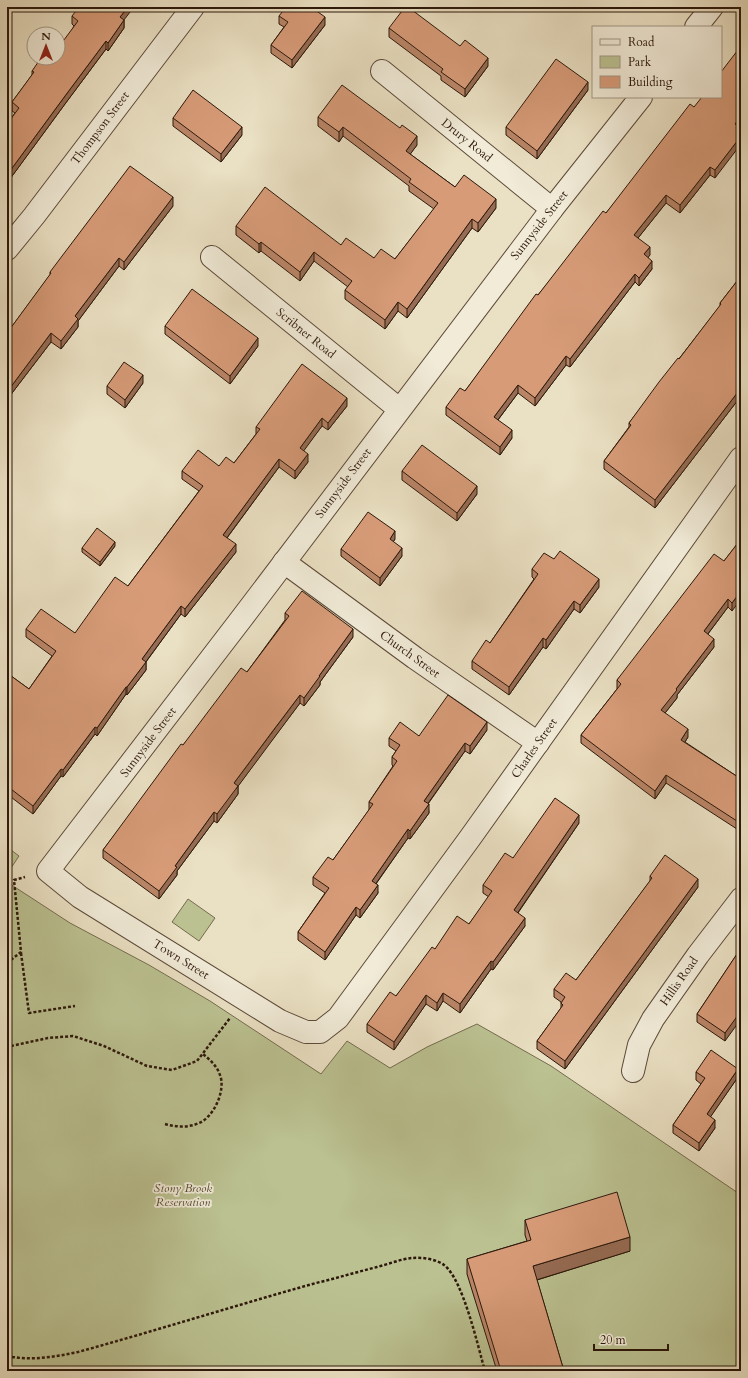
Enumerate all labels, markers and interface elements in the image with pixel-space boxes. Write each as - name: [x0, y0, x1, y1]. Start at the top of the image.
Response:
- north arrow: [26, 26, 66, 66]
- legend: [592, 26, 722, 98]
- text: N: [41, 29, 51, 44]
- text: Road: [628, 34, 655, 50]
- text: Park: [628, 54, 652, 70]
- text: Building: [628, 74, 673, 90]
- street label: Thompson Street: [67, 88, 133, 168]
- street label: Drury Road: [438, 115, 496, 166]
- street label: Sunnyside Street: [507, 187, 571, 263]
- street label: Scribner Road: [273, 304, 339, 362]
- street label: Sunnyside Street: [311, 445, 375, 521]
- street label: Church Street: [377, 627, 444, 681]
- street label: Sunnyside Street: [116, 704, 180, 780]
- street label: Charles Street: [507, 715, 561, 781]
- street label: Town Street: [150, 935, 212, 983]
- street label: Hillis Road: [656, 953, 702, 1009]
- park label: Stony Brook Reservation: [154, 1180, 212, 1210]
- scale bar: [594, 1326, 668, 1352]
- text: 20 m: [600, 1332, 627, 1348]

